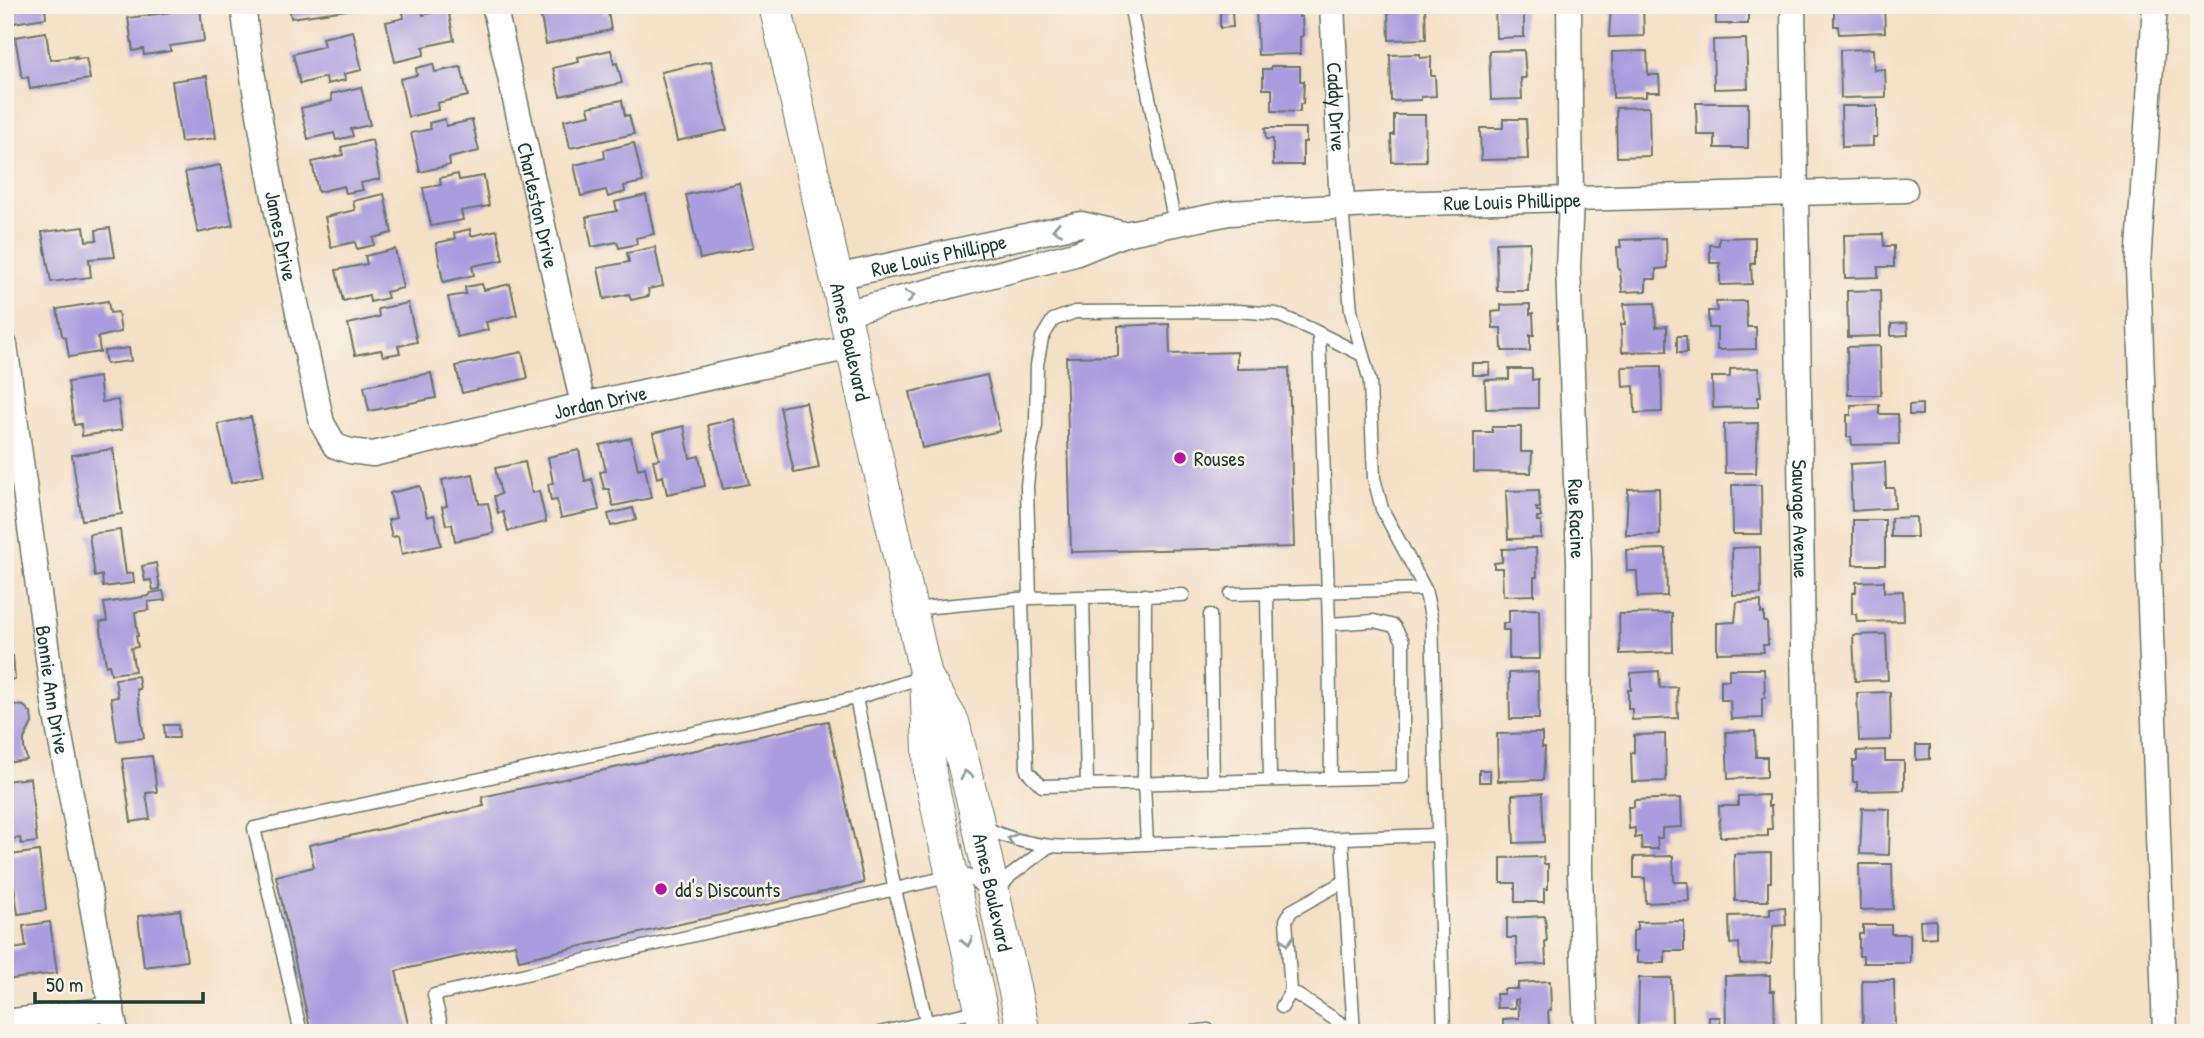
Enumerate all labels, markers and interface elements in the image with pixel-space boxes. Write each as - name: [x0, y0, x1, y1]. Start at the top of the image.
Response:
- street label: Caddy Drive: [1320, 61, 1354, 152]
- street label: Charleston Drive: [510, 139, 567, 271]
- street label: Rue Louis Phillippe: [1443, 184, 1581, 217]
- street label: James Drive: [259, 188, 305, 283]
- one-way arrow: [1051, 220, 1063, 235]
- street label: Rue Louis Phillippe: [868, 226, 1009, 283]
- street label: Ames Boulevard: [823, 280, 878, 403]
- one-way arrow: [904, 290, 916, 304]
- street label: Jordan Drive: [551, 377, 649, 426]
- place label: Rouses: [1194, 444, 1245, 473]
- marker: Rouses: [1172, 450, 1188, 466]
- street label: Sauvage Avenue: [1786, 459, 1816, 579]
- street label: Rue Racine: [1561, 478, 1593, 559]
- street label: Bonnie Ann Drive: [29, 624, 77, 756]
- one-way arrow: [960, 769, 974, 781]
- street label: Ames Boulevard: [966, 830, 1020, 954]
- one-way arrow: [1006, 833, 1019, 847]
- place label: dd's Discounts: [675, 875, 780, 904]
- marker: dd's Discounts: [653, 881, 669, 897]
- one-way arrow: [1279, 935, 1294, 946]
- one-way arrow: [958, 936, 973, 948]
- scale bar: [35, 961, 203, 1005]
- text: 50 m: [46, 970, 83, 999]

